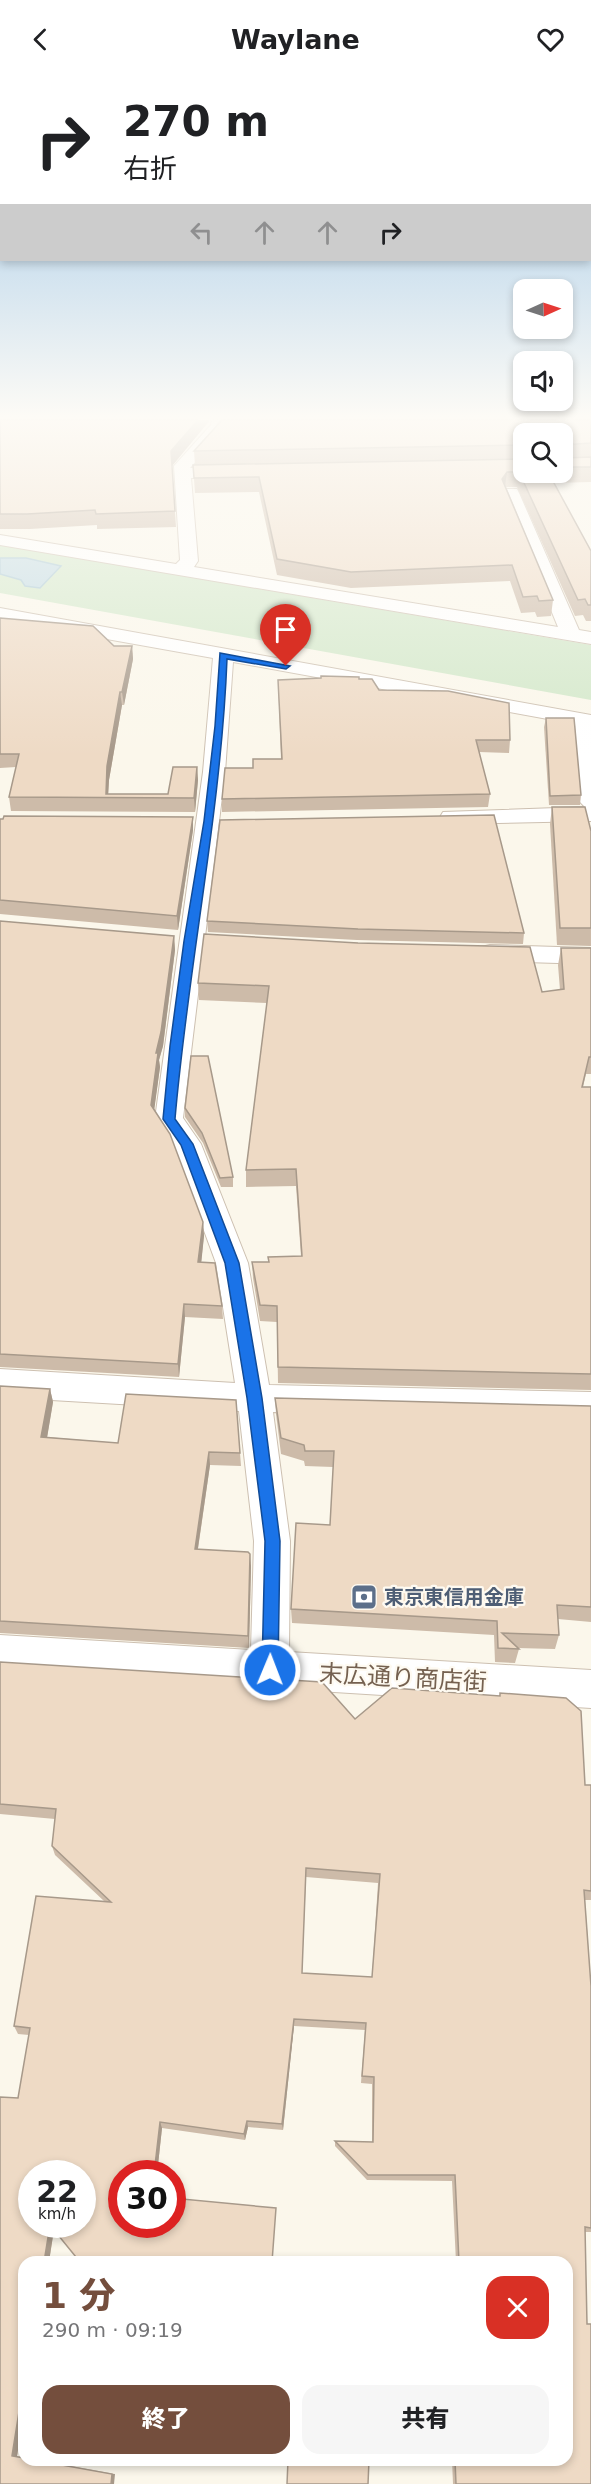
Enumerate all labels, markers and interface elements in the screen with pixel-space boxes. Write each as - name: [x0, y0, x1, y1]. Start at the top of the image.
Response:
- icon: back: [24, 23, 57, 56]
- icon: heart: [534, 23, 567, 56]
- text: Waylane: [231, 24, 360, 55]
- text: 270 m: [123, 97, 269, 146]
- icon: right: [24, 102, 102, 180]
- text: 右折: [123, 153, 177, 184]
- icon: left: [185, 216, 218, 249]
- icon: ahead: [248, 216, 281, 249]
- icon: ahead: [311, 216, 344, 249]
- icon: right: [374, 216, 407, 249]
- north arrow: [513, 279, 573, 339]
- map controls: [513, 279, 573, 483]
- button: sound: [513, 351, 573, 411]
- button: search: [513, 423, 573, 483]
- pin: [260, 604, 311, 666]
- icon: arrive: [269, 613, 302, 646]
- bank icon: 東京東信用金庫: [349, 1582, 379, 1612]
- place label: 東京東信用金庫: [384, 1585, 524, 1609]
- position arrow: [238, 1638, 302, 1702]
- street label: 末広通り商店街: [318, 1660, 488, 1696]
- speed limit sign: 30: [108, 2160, 186, 2238]
- text: 22: [36, 2174, 78, 2209]
- text: km/h: [38, 2205, 76, 2223]
- text: 1 分: [42, 2275, 116, 2316]
- button: close: [486, 2276, 549, 2339]
- text: 290 m · 09:19: [42, 2318, 183, 2342]
- button: 終了: [42, 2385, 290, 2454]
- button: 共有: [302, 2385, 549, 2454]

